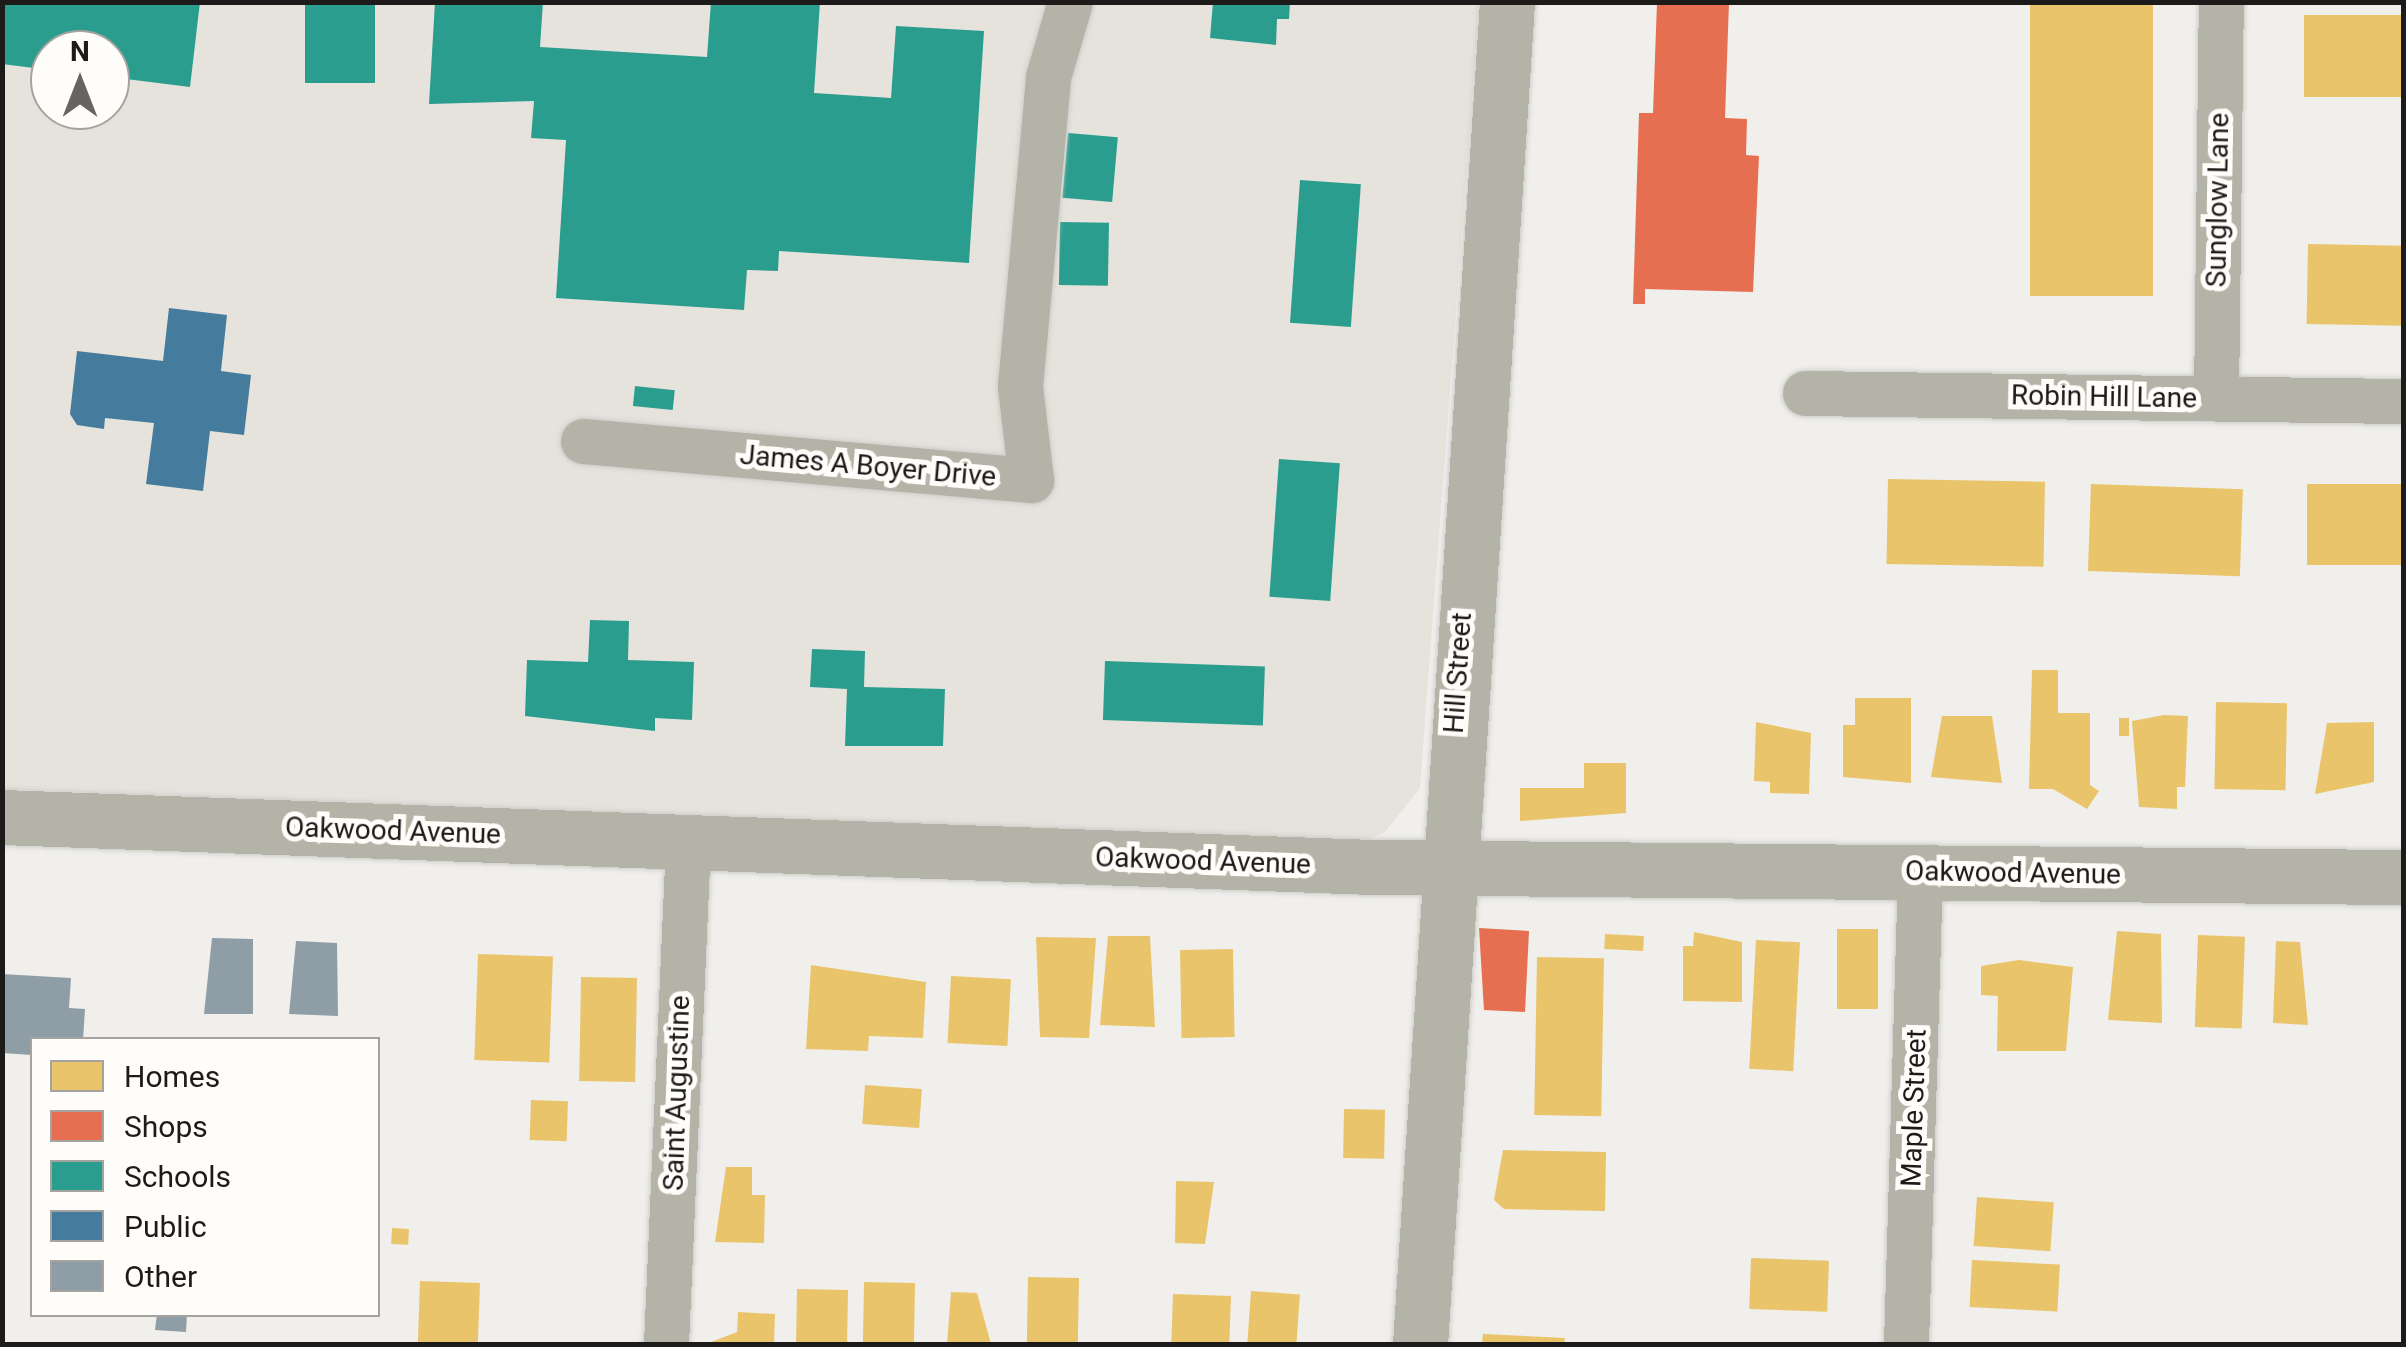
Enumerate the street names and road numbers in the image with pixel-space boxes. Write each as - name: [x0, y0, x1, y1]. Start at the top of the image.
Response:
- street label: Sunglow Lane: [2200, 112, 2236, 288]
- street label: Robin Hill Lane: [2011, 379, 2197, 415]
- street label: James A Boyer Drive: [738, 438, 998, 494]
- street label: Hill Street: [1437, 611, 1479, 735]
- street label: Oakwood Avenue: [284, 810, 502, 852]
- street label: Oakwood Avenue: [1094, 840, 1312, 882]
- street label: Oakwood Avenue: [1905, 854, 2121, 892]
- street label: Saint Augustine: [657, 995, 697, 1191]
- street label: Maple Street: [1894, 1029, 1934, 1187]

